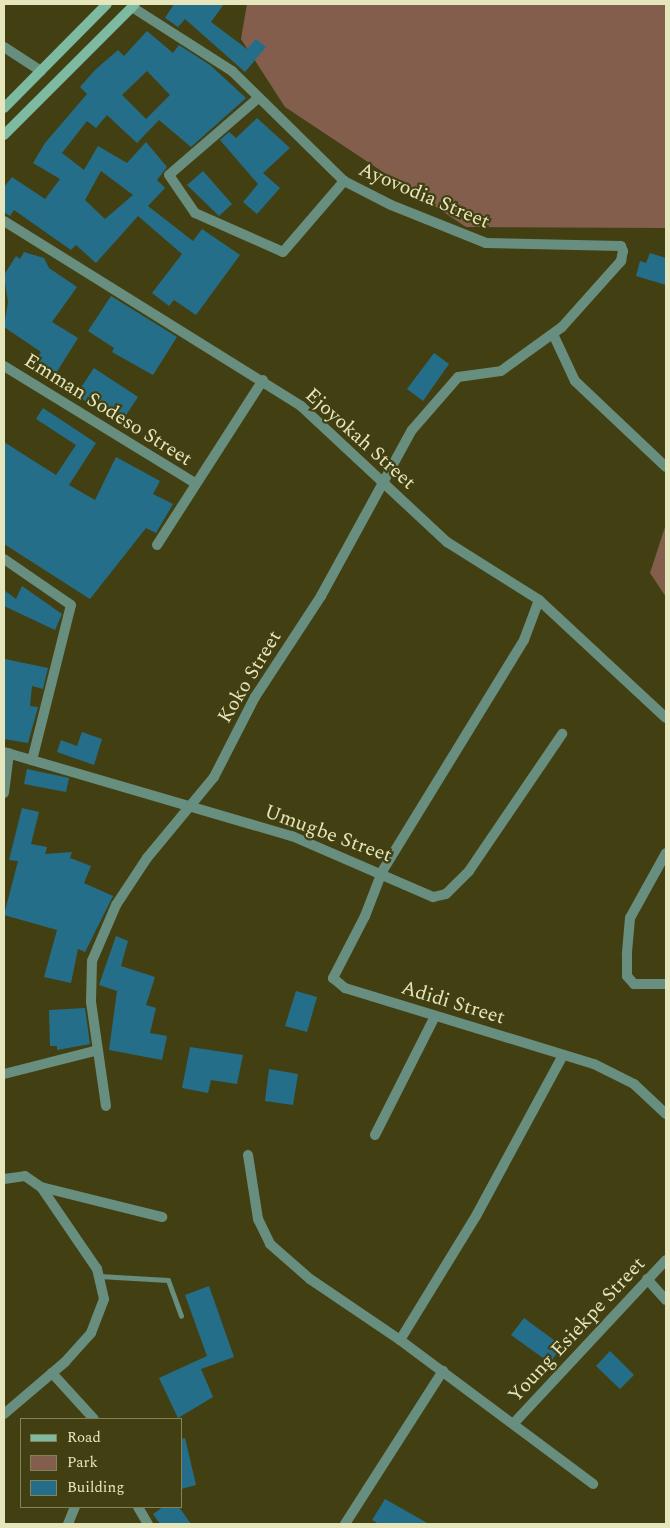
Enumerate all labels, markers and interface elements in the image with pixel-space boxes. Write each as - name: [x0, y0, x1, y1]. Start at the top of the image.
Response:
- street label: Ayovodia Street: [355, 158, 493, 234]
- street label: Emman Sodeso Street: [20, 349, 196, 471]
- street label: Ejoyokah Street: [300, 383, 420, 495]
- street label: Koko Street: [213, 626, 287, 728]
- street label: Umugbe Street: [261, 800, 395, 868]
- street label: Adidi Street: [398, 976, 508, 1030]
- street label: Young Esiekpe Street: [503, 1252, 651, 1408]
- legend: [20, 1418, 182, 1508]
- text: Road: [67, 1426, 101, 1449]
- text: Park: [67, 1451, 98, 1474]
- text: Building: [67, 1476, 124, 1499]

